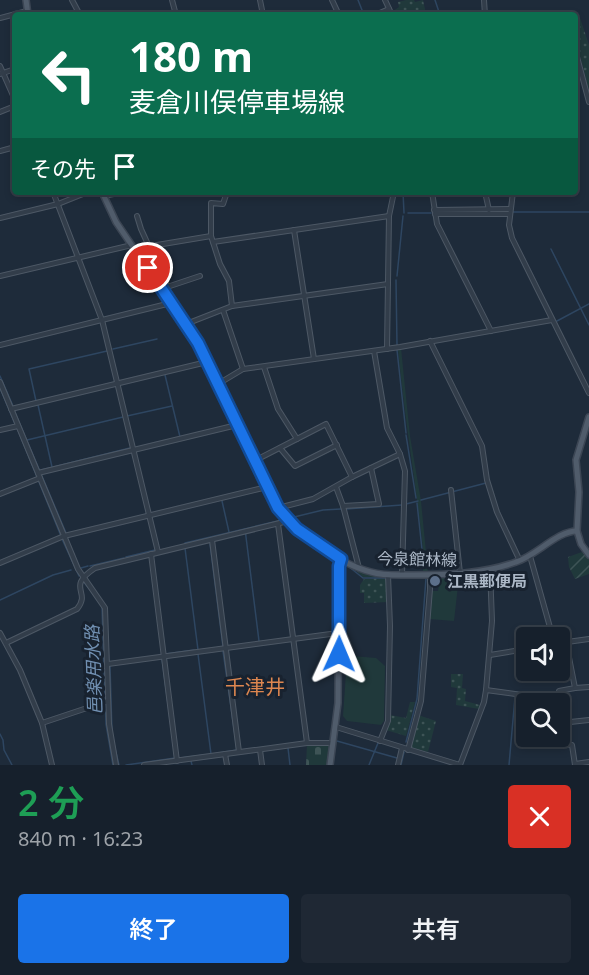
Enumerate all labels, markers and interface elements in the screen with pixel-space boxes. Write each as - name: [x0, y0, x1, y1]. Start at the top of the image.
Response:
- text: 180 m: [129, 27, 253, 84]
- icon: left: [30, 36, 108, 114]
- text: 麦倉川俣停車場線: [129, 83, 345, 120]
- icon: arrive: [108, 150, 141, 183]
- text: その先: [30, 153, 96, 183]
- pin: [122, 242, 173, 293]
- icon: arrive: [131, 251, 164, 284]
- street label: 今泉館林線: [377, 547, 457, 571]
- place label: 江黒郵便局: [447, 570, 527, 592]
- marker: 江黒郵便局: [428, 574, 442, 588]
- position arrow: [307, 622, 371, 686]
- water label: 邑楽用水路: [79, 623, 107, 715]
- map controls: [516, 627, 570, 747]
- button: sound: [516, 627, 570, 681]
- district label: 千津井: [225, 673, 285, 700]
- button: search: [516, 693, 570, 747]
- text: 2 分: [18, 778, 84, 827]
- button: close: [508, 785, 571, 848]
- text: 840 m · 16:23: [18, 825, 143, 852]
- button: 終了: [18, 894, 289, 963]
- button: 共有: [301, 894, 571, 963]

